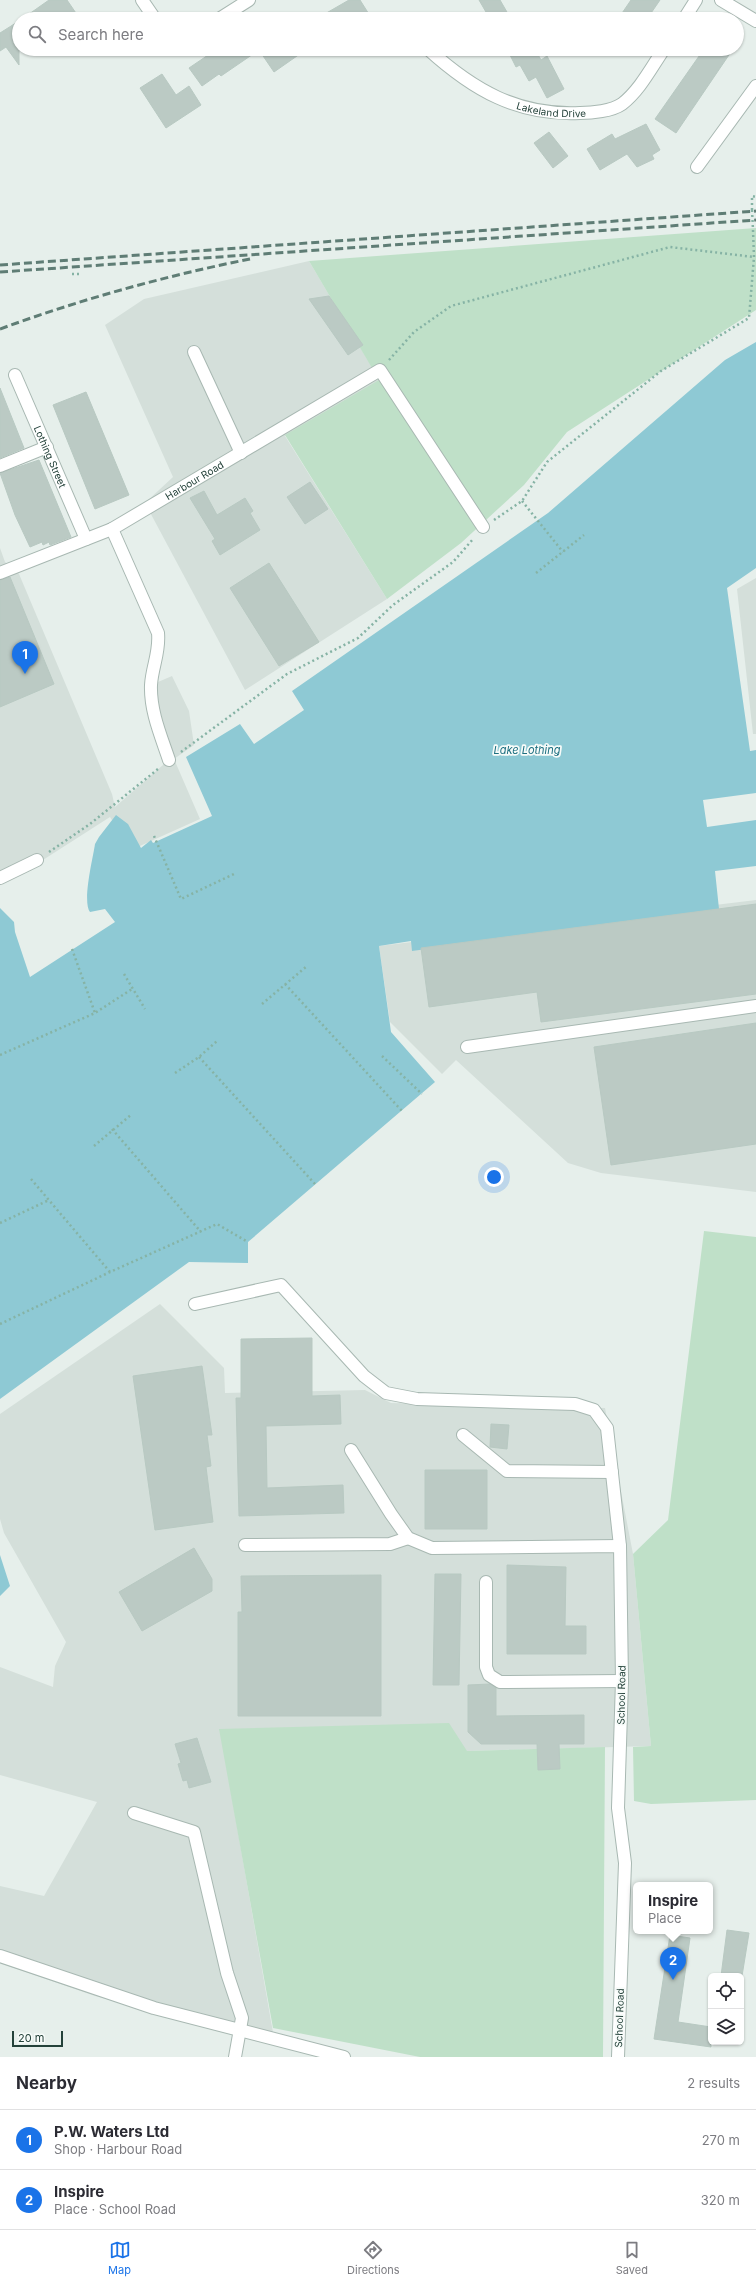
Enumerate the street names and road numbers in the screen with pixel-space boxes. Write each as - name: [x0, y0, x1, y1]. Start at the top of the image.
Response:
- street label: Lakeland Drive: [515, 99, 586, 119]
- street label: Lothing Street: [32, 424, 69, 490]
- street label: Harbour Road: [163, 458, 226, 502]
- street label: School Road: [614, 1665, 628, 1725]
- street label: School Road: [612, 1988, 626, 2048]

